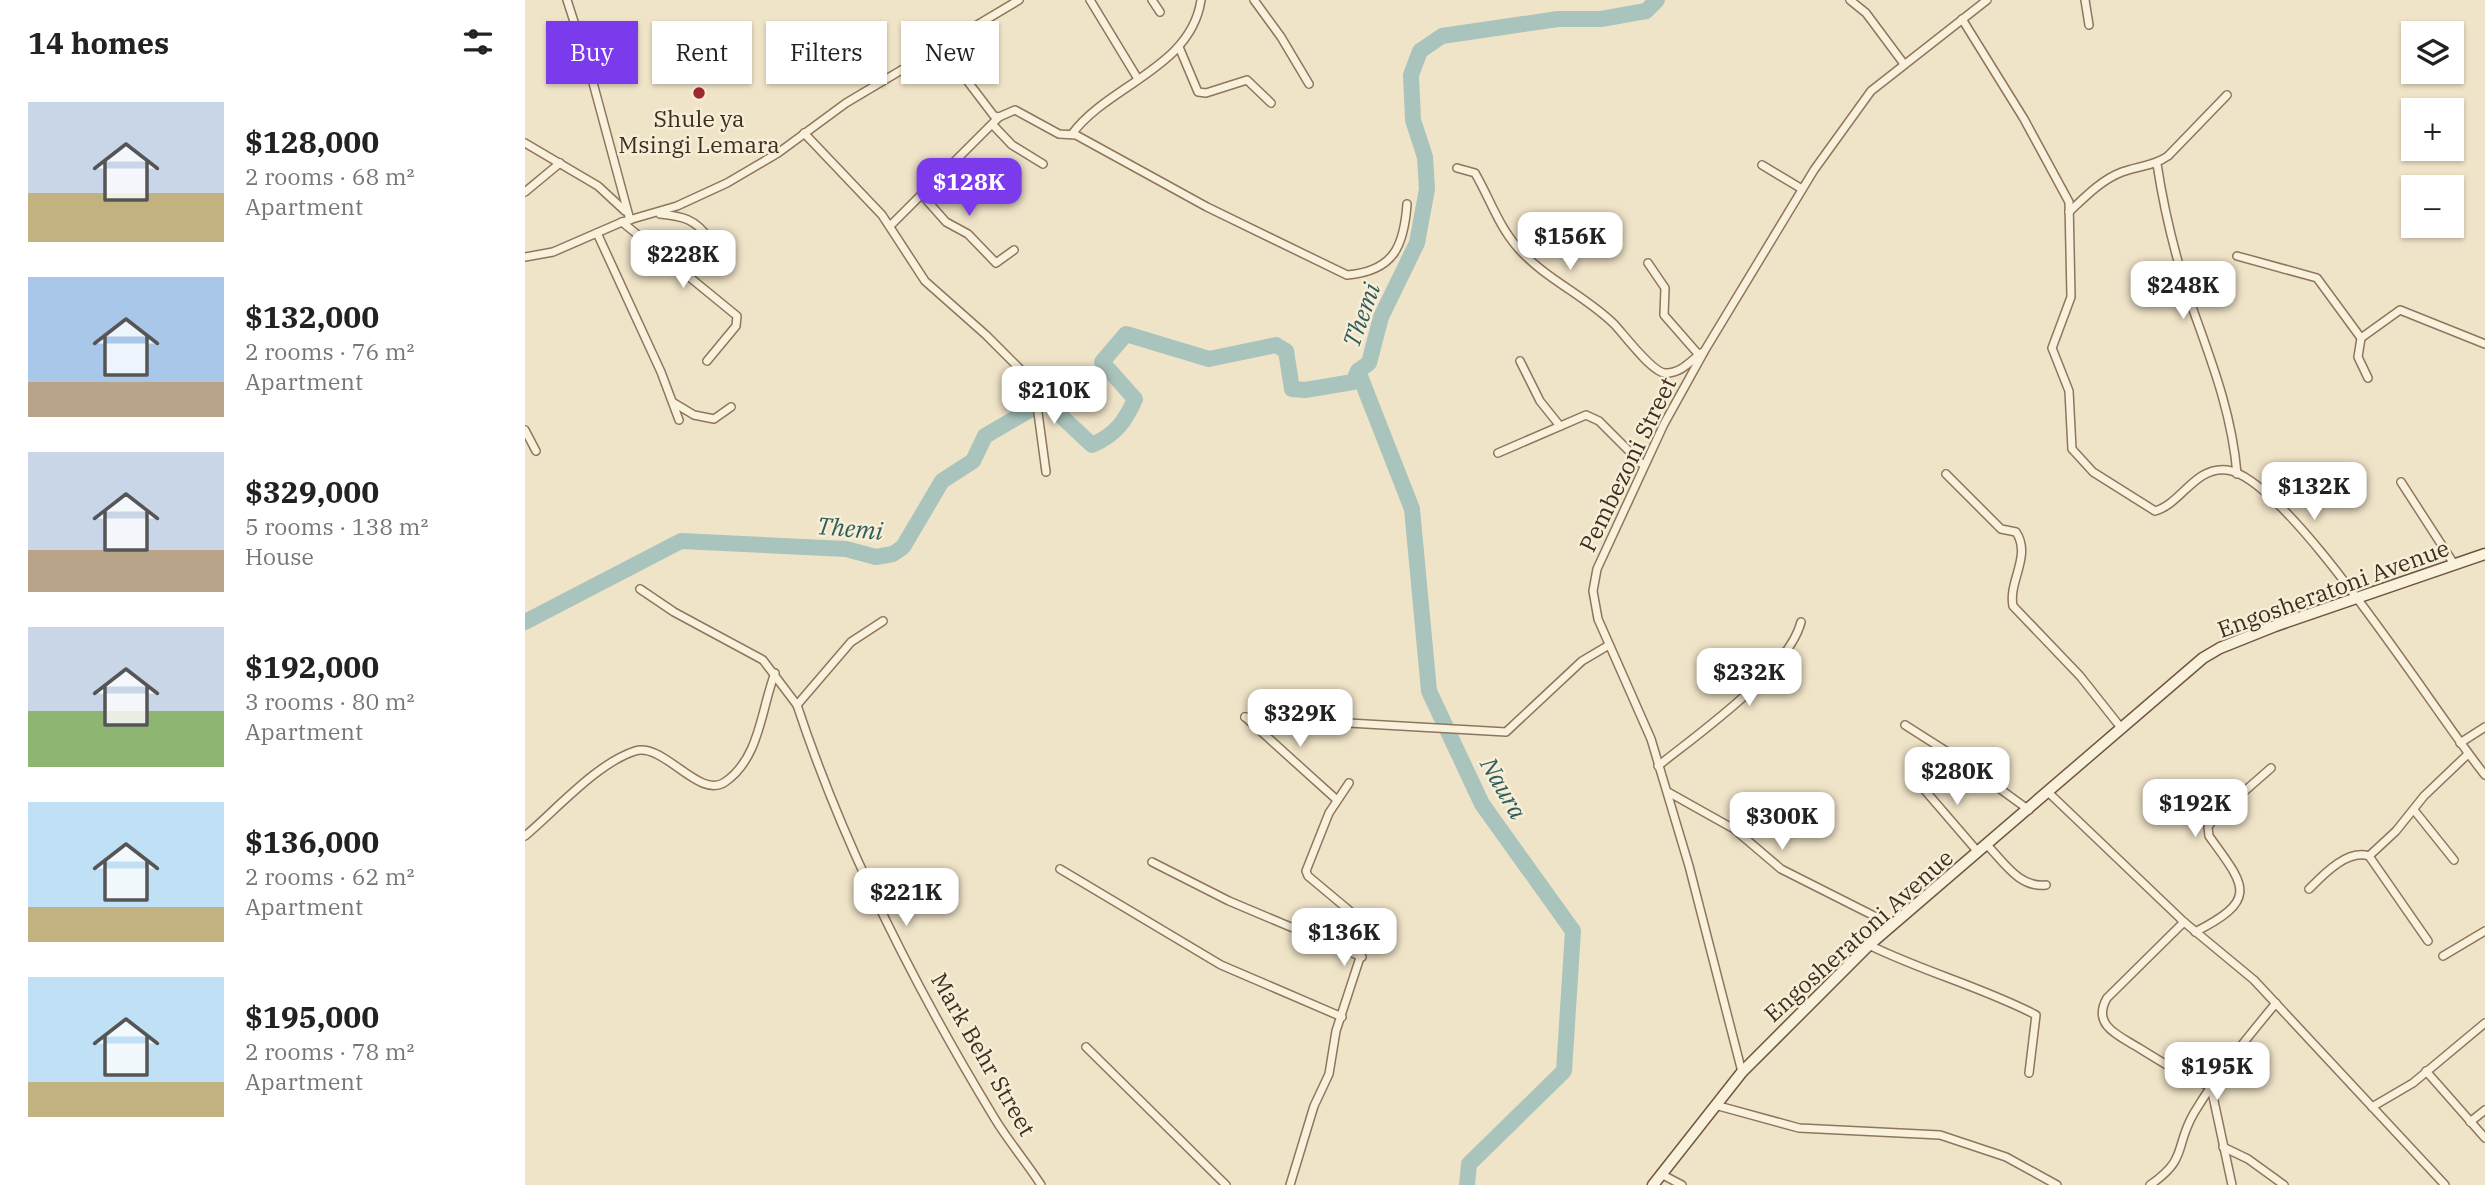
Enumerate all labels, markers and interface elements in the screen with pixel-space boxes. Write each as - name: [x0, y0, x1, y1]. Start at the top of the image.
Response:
- chip: Buy: [546, 21, 638, 84]
- chip: Rent: [652, 21, 752, 84]
- chip: Filters: [766, 21, 887, 84]
- chip: New: [901, 21, 999, 84]
- map controls: [2401, 21, 2464, 238]
- button: layers: [2401, 21, 2464, 84]
- text: 14 homes: [28, 23, 169, 62]
- icon: filters: [459, 23, 497, 61]
- marker: Shule ya Msingi Lemara: [691, 85, 707, 101]
- button: +: [2401, 98, 2464, 161]
- place label: Shule ya Msingi Lemara: [618, 103, 780, 159]
- text: $128,000: [245, 122, 379, 161]
- icon: home: [84, 130, 168, 214]
- pin: $128K: [920, 158, 1018, 218]
- text: 2 rooms · 68 m²: [245, 161, 415, 191]
- text: $128K: [933, 166, 1005, 196]
- button: −: [2401, 175, 2464, 238]
- text: Apartment: [245, 191, 363, 221]
- pin: $156K: [1521, 212, 1619, 272]
- text: $156K: [1534, 220, 1606, 250]
- pin: $228K: [634, 230, 732, 290]
- text: $228K: [647, 238, 719, 268]
- pin: $248K: [2134, 262, 2232, 321]
- text: $248K: [2147, 269, 2219, 299]
- water label: Themi: [1335, 278, 1388, 351]
- text: $132,000: [245, 297, 379, 336]
- icon: home: [84, 305, 168, 389]
- text: 2 rooms · 76 m²: [245, 336, 415, 366]
- text: Apartment: [245, 366, 363, 396]
- pin: $210K: [1005, 366, 1103, 426]
- street label: Pembezoni Street: [1572, 372, 1682, 556]
- text: $210K: [1018, 374, 1090, 404]
- pin: $132K: [2265, 462, 2363, 522]
- text: $132K: [2278, 470, 2350, 500]
- text: $329,000: [245, 472, 379, 511]
- icon: home: [84, 480, 168, 564]
- water label: Themi: [816, 509, 885, 547]
- text: 5 rooms · 138 m²: [245, 511, 428, 541]
- street label: Engosheratoni Avenue: [2213, 532, 2453, 644]
- text: House: [245, 541, 314, 571]
- text: $192,000: [245, 647, 379, 686]
- pin: $232K: [1700, 648, 1798, 708]
- icon: home: [84, 655, 168, 739]
- text: $232K: [1713, 656, 1785, 686]
- text: 3 rooms · 80 m²: [245, 686, 415, 716]
- pin: $329K: [1251, 690, 1349, 749]
- text: $329K: [1264, 697, 1336, 727]
- text: Apartment: [245, 716, 363, 746]
- pin: $280K: [1908, 748, 2006, 807]
- water label: Naura: [1473, 750, 1534, 825]
- text: $280K: [1921, 755, 1993, 785]
- pin: $192K: [2146, 780, 2244, 839]
- text: $192K: [2159, 787, 2231, 817]
- pin: $300K: [1733, 792, 1831, 852]
- text: $300K: [1746, 800, 1818, 830]
- text: $136,000: [245, 822, 379, 861]
- icon: home: [84, 830, 168, 914]
- street label: Engosheratoni Avenue: [1757, 842, 1959, 1028]
- text: 2 rooms · 62 m²: [245, 861, 415, 891]
- pin: $221K: [857, 869, 955, 928]
- text: $221K: [870, 876, 942, 906]
- text: Apartment: [245, 891, 363, 921]
- pin: $136K: [1295, 908, 1393, 968]
- text: $136K: [1308, 916, 1380, 946]
- street label: Mark Behr Street: [925, 967, 1043, 1141]
- text: $195,000: [245, 997, 379, 1036]
- icon: home: [84, 1005, 168, 1089]
- text: 2 rooms · 78 m²: [245, 1036, 415, 1066]
- pin: $195K: [2168, 1042, 2266, 1102]
- text: $195K: [2181, 1050, 2253, 1080]
- text: Apartment: [245, 1066, 363, 1096]

